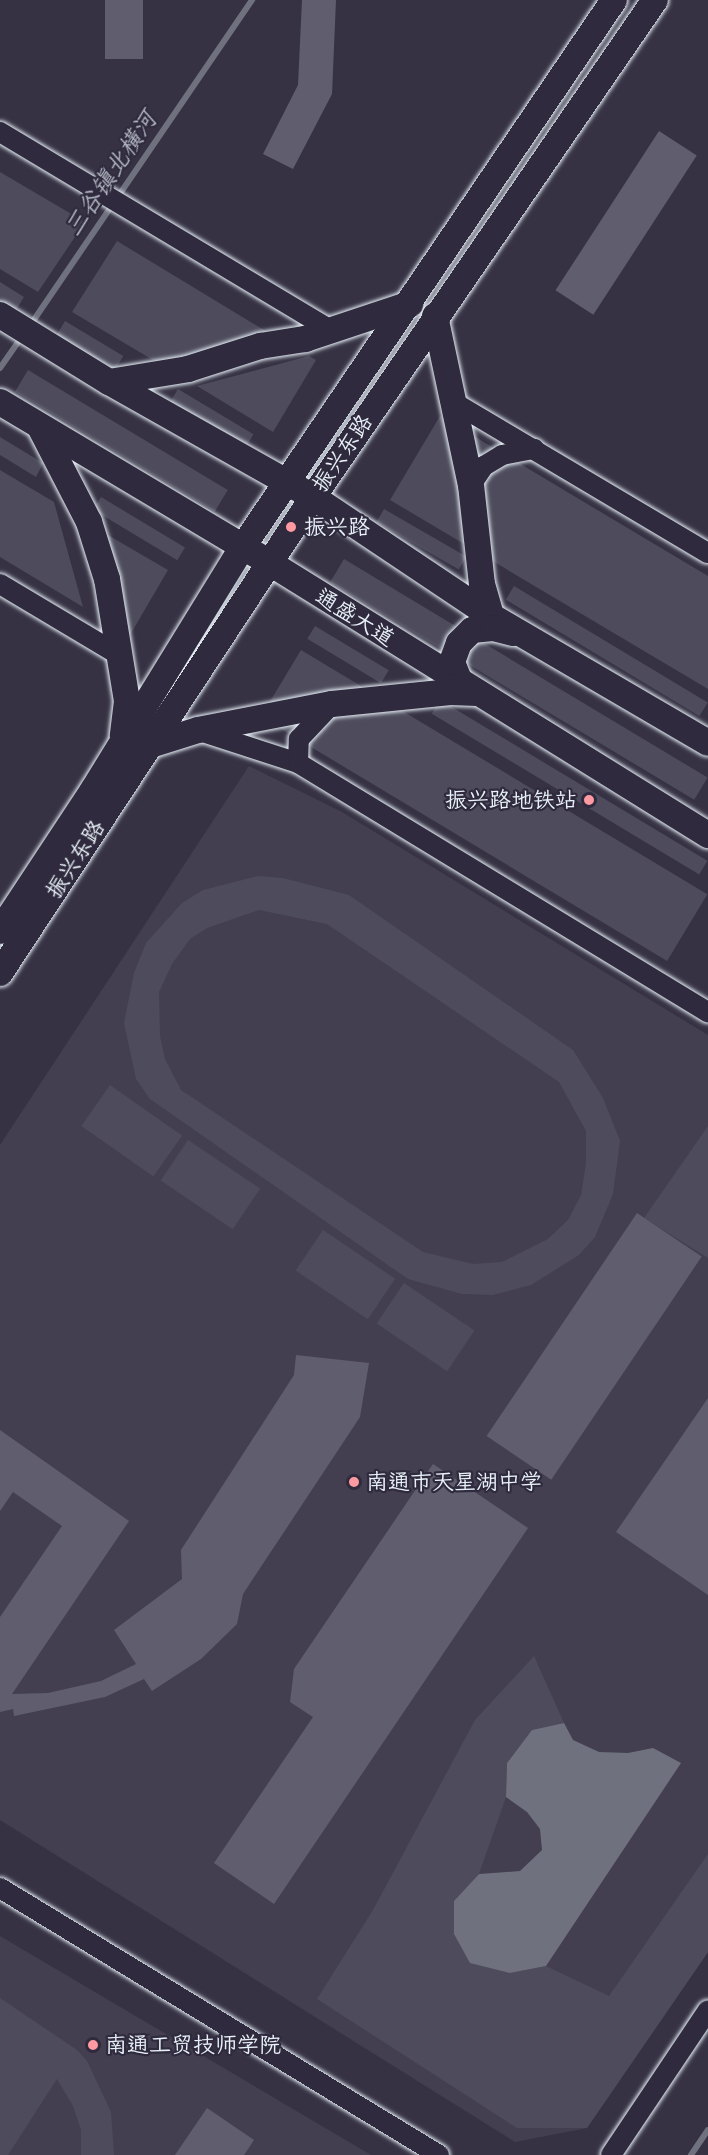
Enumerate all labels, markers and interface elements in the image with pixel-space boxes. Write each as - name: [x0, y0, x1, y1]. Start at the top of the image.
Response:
- water label: 三谷镇北横河: [59, 106, 163, 242]
- street label: 振兴东路: [306, 409, 378, 497]
- place label: 振兴路: [304, 514, 370, 540]
- marker: 振兴路: [282, 518, 300, 536]
- street label: 通盛大道: [311, 582, 399, 652]
- place label: 振兴路地铁站: [445, 787, 577, 813]
- marker: 振兴路地铁站: [582, 793, 596, 807]
- street label: 振兴东路: [40, 815, 110, 903]
- place label: 南通市天星湖中学: [366, 1469, 542, 1495]
- marker: 南通市天星湖中学: [347, 1475, 361, 1489]
- place label: 南通工贸技师学院: [105, 2032, 281, 2058]
- marker: 南通工贸技师学院: [86, 2038, 100, 2052]

